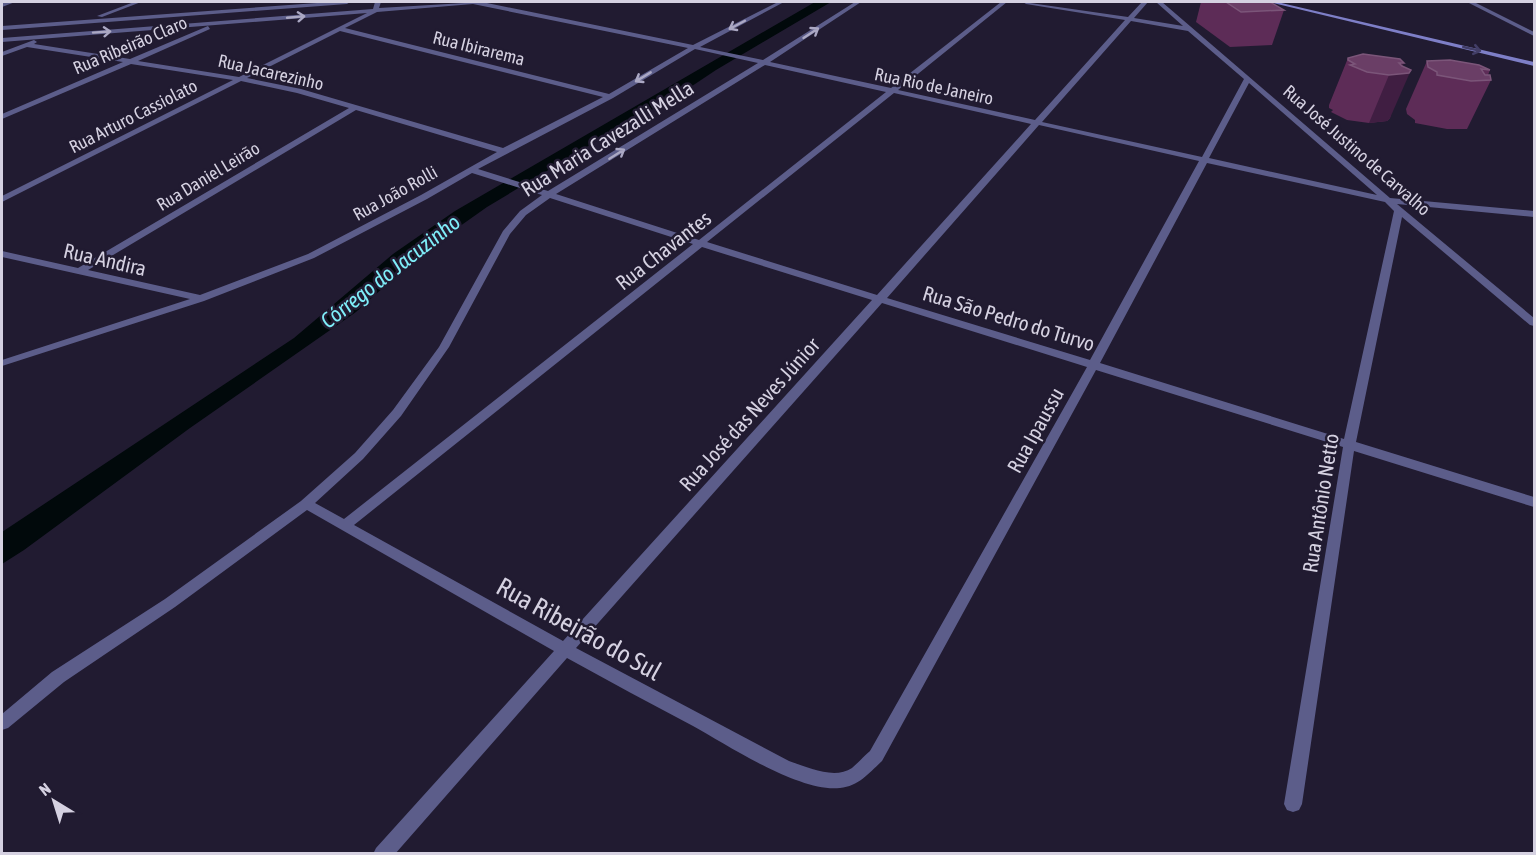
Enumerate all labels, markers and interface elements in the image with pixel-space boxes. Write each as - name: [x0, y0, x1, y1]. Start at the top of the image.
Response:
- one-way arrow: [286, 11, 306, 22]
- street label: Rua Ribeirão Claro: [70, 12, 190, 78]
- one-way arrow: [729, 20, 747, 31]
- one-way arrow: [91, 26, 111, 37]
- street label: Rua Ibirarema: [431, 26, 527, 70]
- one-way arrow: [802, 27, 819, 39]
- one-way arrow: [1462, 44, 1481, 56]
- street label: Rua Jacarezinho: [216, 50, 326, 94]
- street label: Rua Rio de Janeiro: [873, 63, 995, 109]
- one-way arrow: [635, 71, 652, 83]
- street label: Rua Arturo Cassiolato: [65, 75, 201, 157]
- street label: Rua Maria Cavezalli Mella: [516, 75, 698, 201]
- street label: Rua José Justino de Carvalho: [1279, 80, 1435, 220]
- street label: Rua Daniel Leirão: [153, 137, 263, 215]
- one-way arrow: [608, 148, 625, 160]
- street label: Rua João Rolli: [349, 161, 441, 225]
- street label: Rua Chavantes: [611, 205, 715, 295]
- water label: Córrego do Jacuzinho: [315, 208, 465, 334]
- street label: Rua Andira: [61, 238, 149, 280]
- street label: Rua São Pedro do Turvo: [920, 280, 1098, 356]
- street label: Rua José das Neves Júnior: [674, 332, 825, 495]
- street label: Rua Ipaussu: [1002, 383, 1068, 477]
- street label: Rua Antônio Netto: [1297, 432, 1343, 574]
- street label: Rua Ribeirão do Sul: [491, 571, 667, 687]
- north arrow: [24, 771, 84, 831]
- text: N: [35, 779, 54, 799]

